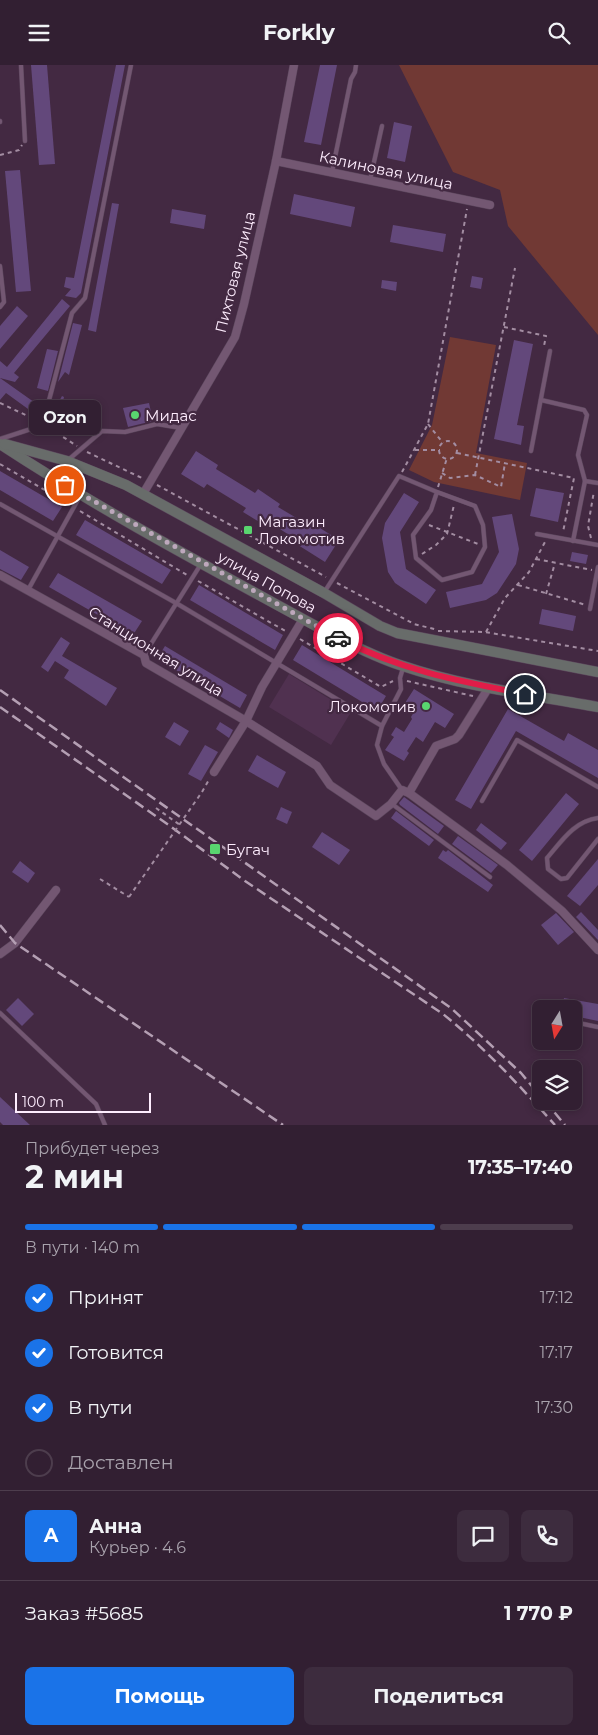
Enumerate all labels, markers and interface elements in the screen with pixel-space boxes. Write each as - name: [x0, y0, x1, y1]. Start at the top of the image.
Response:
- icon: menu: [25, 19, 53, 47]
- text: Forkly: [263, 19, 335, 46]
- icon: search: [545, 19, 573, 47]
- street label: Калиновая улица: [317, 147, 455, 193]
- street label: Пихтовая улица: [211, 209, 259, 335]
- callout: Ozon: [29, 400, 101, 435]
- place label: Мидас: [145, 406, 197, 425]
- text: Ozon: [43, 408, 87, 427]
- marker: Мидас: [129, 409, 141, 421]
- pin: [44, 464, 86, 506]
- icon: bag: [51, 471, 79, 499]
- place label: Магазин Локомотив: [258, 512, 345, 548]
- marker: Магазин Локомотив: [242, 524, 254, 536]
- street label: улица Попова: [213, 546, 320, 617]
- street label: Станционная улица: [85, 602, 227, 700]
- courier: [313, 613, 363, 663]
- icon: car: [324, 624, 352, 652]
- pin: [504, 673, 546, 715]
- icon: home: [511, 680, 539, 708]
- place label: Локомотив: [329, 697, 416, 716]
- marker: Локомотив: [420, 700, 432, 712]
- place label: Бугач: [226, 840, 270, 859]
- marker: Бугач: [208, 842, 222, 856]
- north arrow: [532, 1000, 582, 1050]
- map controls: [532, 1000, 582, 1110]
- button: layers: [532, 1060, 582, 1110]
- scale bar: [15, 1090, 151, 1113]
- text: 100 m: [22, 1093, 64, 1111]
- text: Прибудет через: [25, 1139, 160, 1158]
- text: 17:35–17:40: [468, 1156, 573, 1179]
- text: 2 мин: [25, 1157, 124, 1196]
- text: В пути · 140 m: [25, 1238, 140, 1257]
- icon: check: [25, 1284, 53, 1312]
- text: Принят: [68, 1286, 143, 1309]
- text: 17:12: [540, 1288, 573, 1307]
- icon: check: [25, 1339, 53, 1367]
- text: Готовится: [68, 1341, 164, 1364]
- text: 17:17: [540, 1343, 573, 1362]
- icon: check: [25, 1394, 53, 1422]
- text: В пути: [68, 1396, 133, 1419]
- text: 17:30: [535, 1398, 573, 1417]
- text: Доставлен: [68, 1451, 174, 1474]
- button: chat: [457, 1510, 509, 1562]
- button: phone: [521, 1510, 573, 1562]
- text: Анна: [89, 1515, 142, 1538]
- text: А: [43, 1524, 59, 1547]
- text: Курьер · 4.6: [89, 1538, 186, 1557]
- text: Заказ #5685: [25, 1602, 143, 1625]
- text: 1 770 ₽: [504, 1602, 573, 1625]
- button: Помощь: [25, 1667, 294, 1725]
- button: Поделиться: [304, 1667, 573, 1725]

